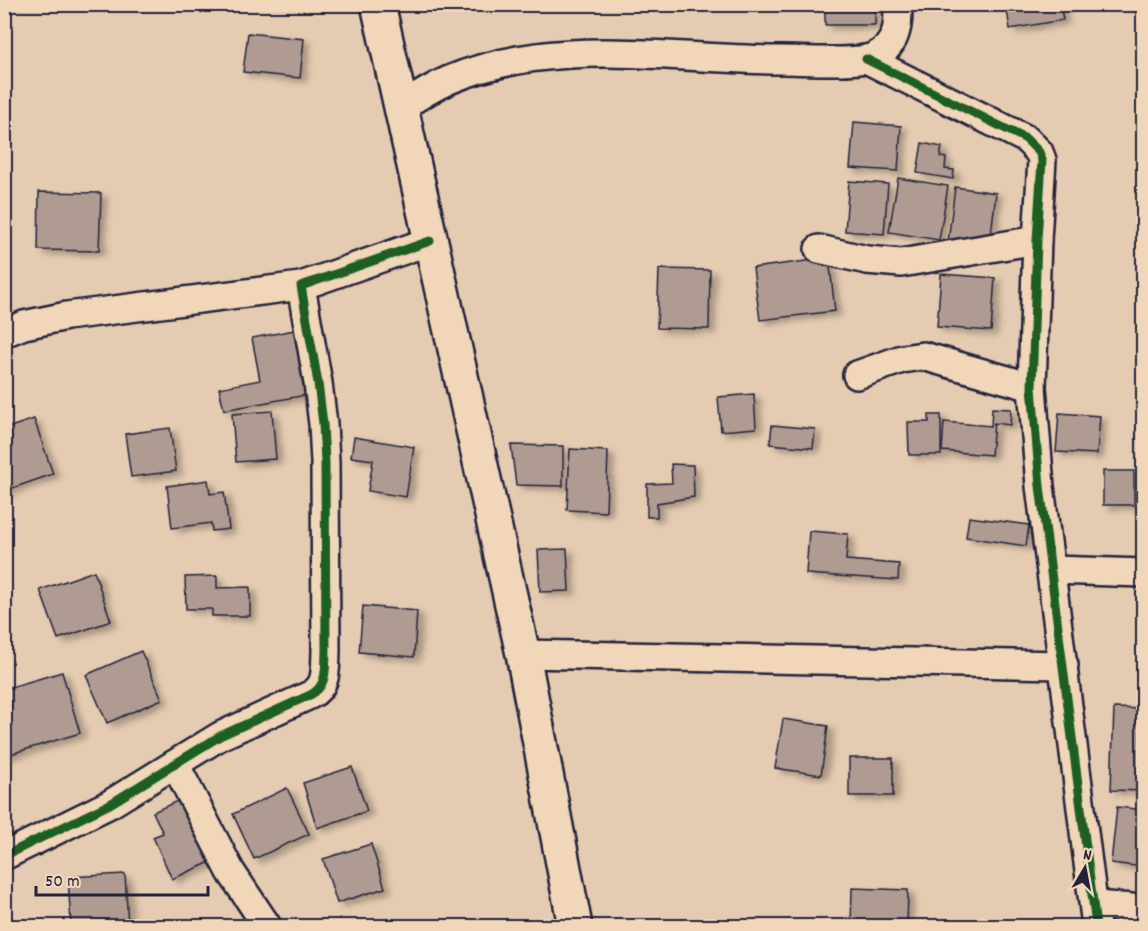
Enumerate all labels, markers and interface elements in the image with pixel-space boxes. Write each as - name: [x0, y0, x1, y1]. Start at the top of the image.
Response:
- north arrow: [1055, 838, 1115, 898]
- text: N: [1081, 844, 1093, 868]
- scale bar: [36, 859, 208, 897]
- text: 50 m: [45, 870, 80, 895]

